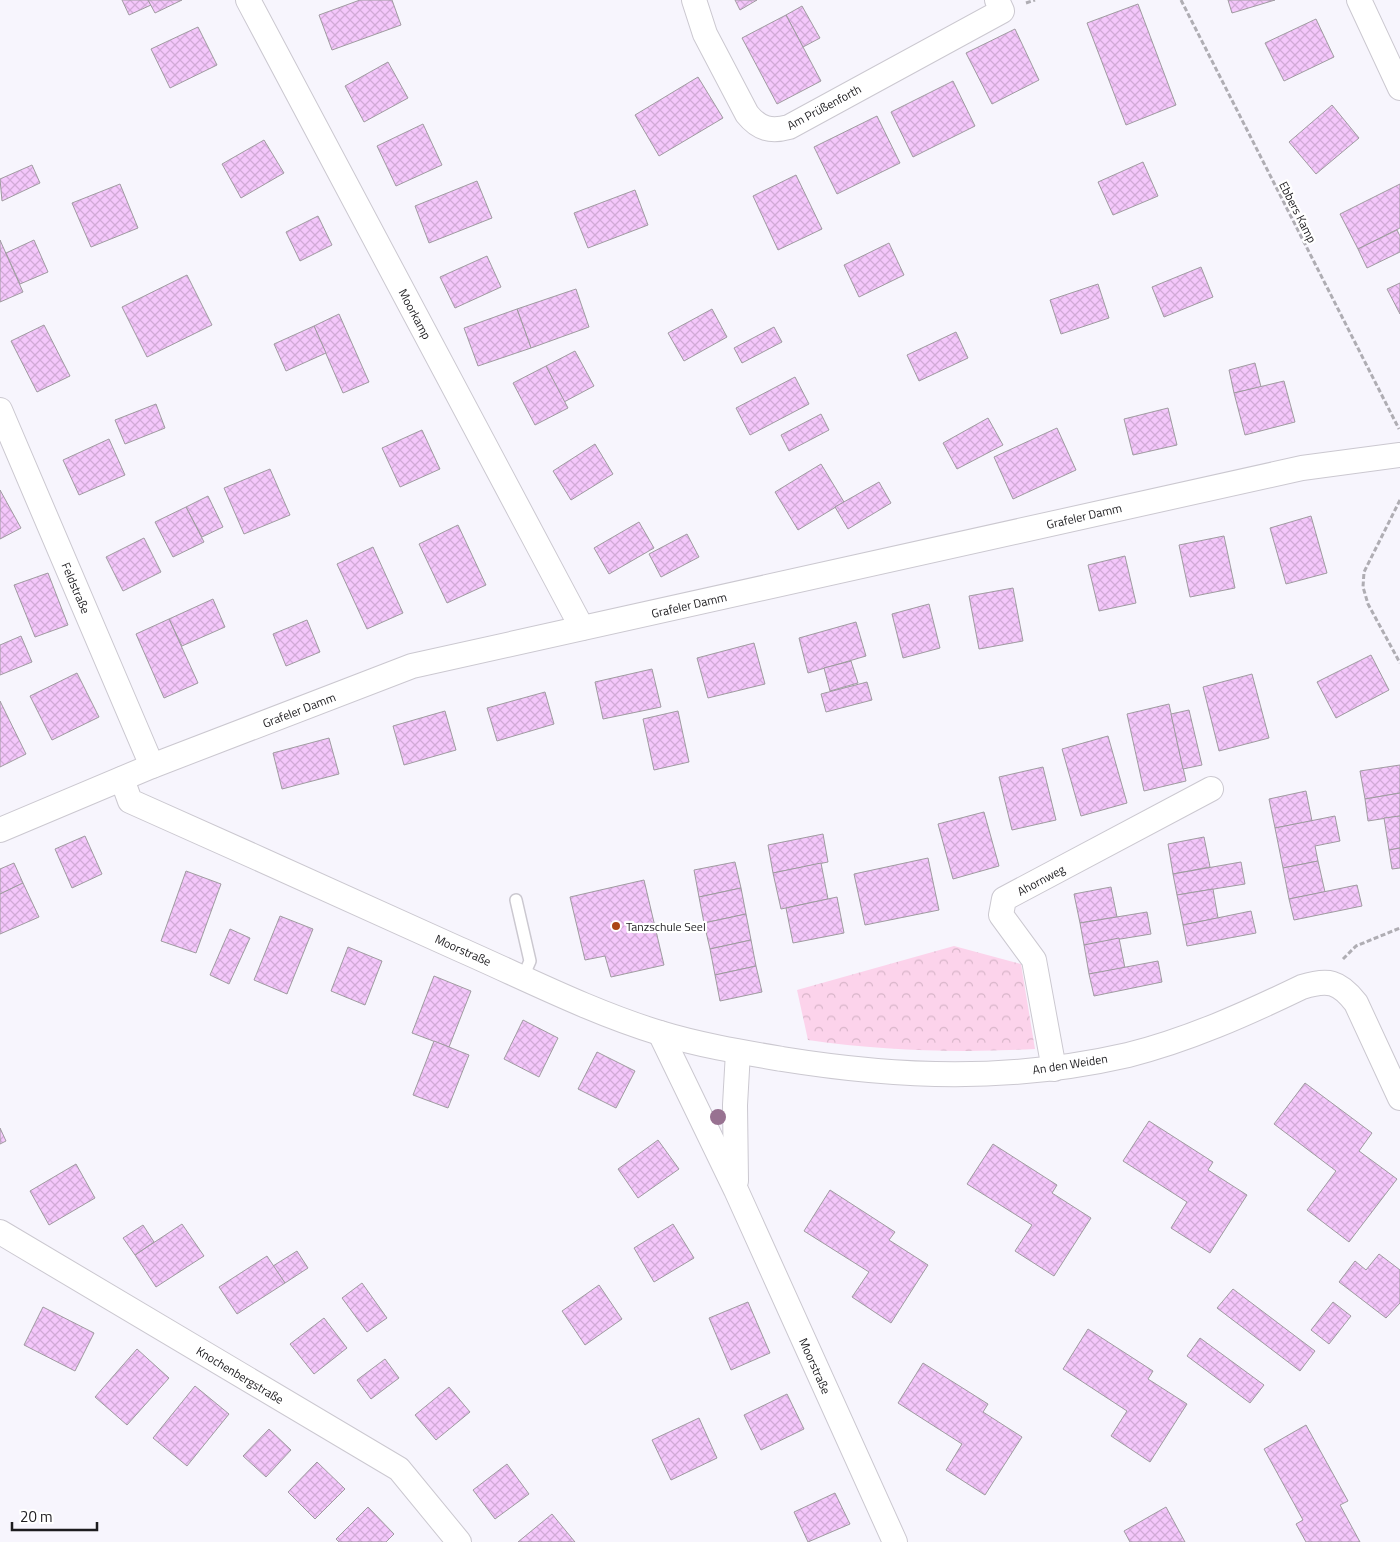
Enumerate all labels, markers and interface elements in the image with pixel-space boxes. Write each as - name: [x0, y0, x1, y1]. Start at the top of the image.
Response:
- street label: Am Prüßenforth: [783, 79, 865, 135]
- street label: Ebbers Kamp: [1274, 178, 1322, 246]
- street label: Moorkamp: [394, 285, 436, 343]
- street label: Grafeler Damm: [1044, 498, 1124, 534]
- street label: Feldstraße: [57, 559, 95, 617]
- street label: Grafeler Damm: [649, 587, 729, 623]
- street label: Grafeler Damm: [260, 687, 338, 733]
- street label: Ahornweg: [1014, 859, 1068, 901]
- place label: Tanzschule Seel: [626, 917, 706, 936]
- marker: Tanzschule Seel: [610, 920, 622, 932]
- street label: Moorstraße: [432, 929, 494, 971]
- street label: An den Weiden: [1031, 1049, 1109, 1079]
- street label: Moorstraße: [794, 1335, 836, 1397]
- street label: Knochenbergstraße: [193, 1341, 287, 1409]
- scale bar: [12, 1500, 98, 1532]
- text: 20 m: [20, 1505, 53, 1528]

